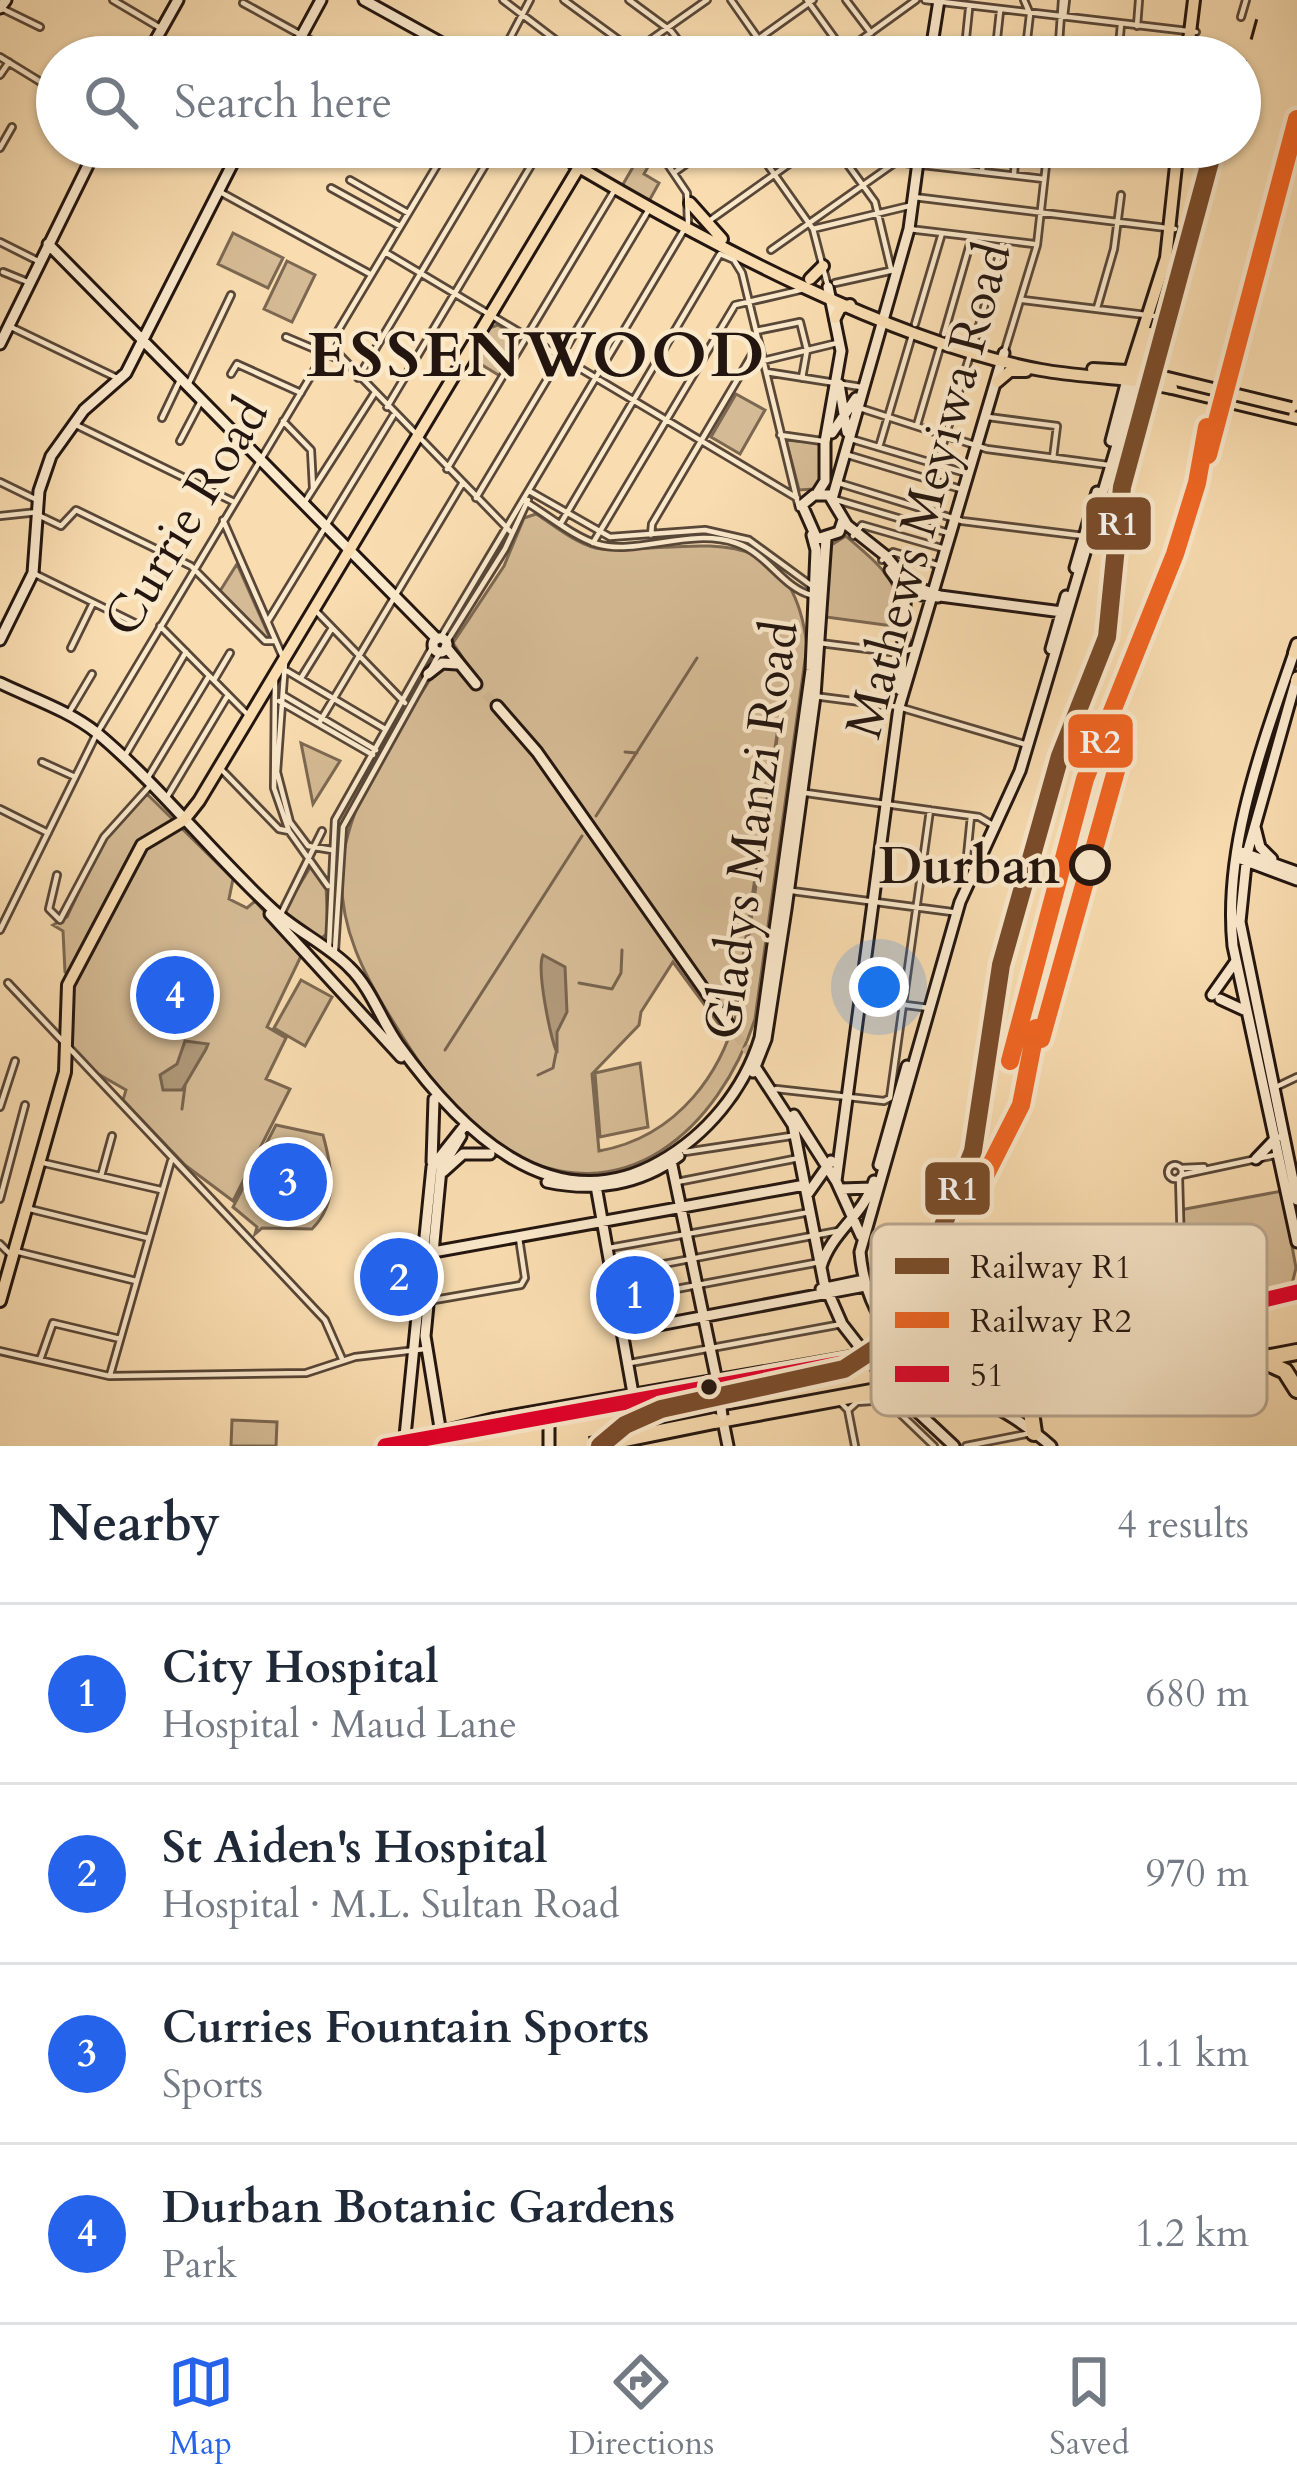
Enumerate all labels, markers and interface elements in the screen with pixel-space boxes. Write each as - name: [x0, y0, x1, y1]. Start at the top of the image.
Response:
- search box: [36, 36, 1261, 168]
- icon: search: [78, 69, 144, 135]
- text: Search here: [174, 72, 392, 133]
- street label: Mathews Meyiwa Road: [829, 235, 1029, 746]
- district label: ESSENWOOD: [307, 314, 767, 399]
- street label: Currie Road: [88, 384, 286, 650]
- line badge: R1: [1084, 495, 1153, 552]
- text: R1: [1097, 502, 1139, 547]
- street label: Gladys Manzi Road: [688, 616, 816, 1044]
- line badge: R2: [1066, 712, 1135, 770]
- text: R2: [1079, 720, 1121, 765]
- place label: Durban: [879, 832, 1060, 902]
- marker: Durban: [1071, 846, 1109, 884]
- pin: 4: [136, 950, 214, 1040]
- your location: [849, 957, 909, 1017]
- pin: 3: [249, 1137, 327, 1227]
- line badge: R1: [923, 1160, 992, 1217]
- text: R1: [937, 1167, 979, 1212]
- legend: [871, 1224, 1267, 1416]
- pin: 2: [360, 1232, 438, 1322]
- text: Railway R1: [970, 1245, 1132, 1290]
- pin: 1: [596, 1250, 674, 1340]
- text: Railway R2: [970, 1299, 1132, 1344]
- text: 51: [970, 1353, 1004, 1398]
- unlabelled marker: [698, 1376, 720, 1398]
- text: Nearby: [48, 1489, 220, 1559]
- text: 4 results: [1117, 1498, 1249, 1551]
- text: City Hospital: [162, 1637, 439, 1698]
- text: 1: [77, 1667, 97, 1720]
- text: 680 m: [1146, 1667, 1249, 1720]
- text: Hospital · Maud Lane: [162, 1698, 517, 1751]
- text: St Aiden's Hospital: [162, 1817, 548, 1878]
- text: 2: [77, 1847, 97, 1900]
- text: 970 m: [1146, 1847, 1249, 1900]
- text: Hospital · M.L. Sultan Road: [162, 1878, 619, 1931]
- text: Curries Fountain Sports: [162, 1997, 650, 2058]
- text: 3: [77, 2027, 97, 2080]
- text: 1.1 km: [1135, 2027, 1249, 2080]
- text: Sports: [162, 2058, 263, 2111]
- text: Durban Botanic Gardens: [162, 2177, 675, 2238]
- text: 4: [77, 2207, 97, 2260]
- text: 1.2 km: [1135, 2207, 1249, 2260]
- text: Park: [162, 2238, 237, 2291]
- tab: Map: [168, 2349, 234, 2466]
- tab: Directions: [569, 2349, 714, 2466]
- tab: Saved: [1049, 2349, 1129, 2466]

